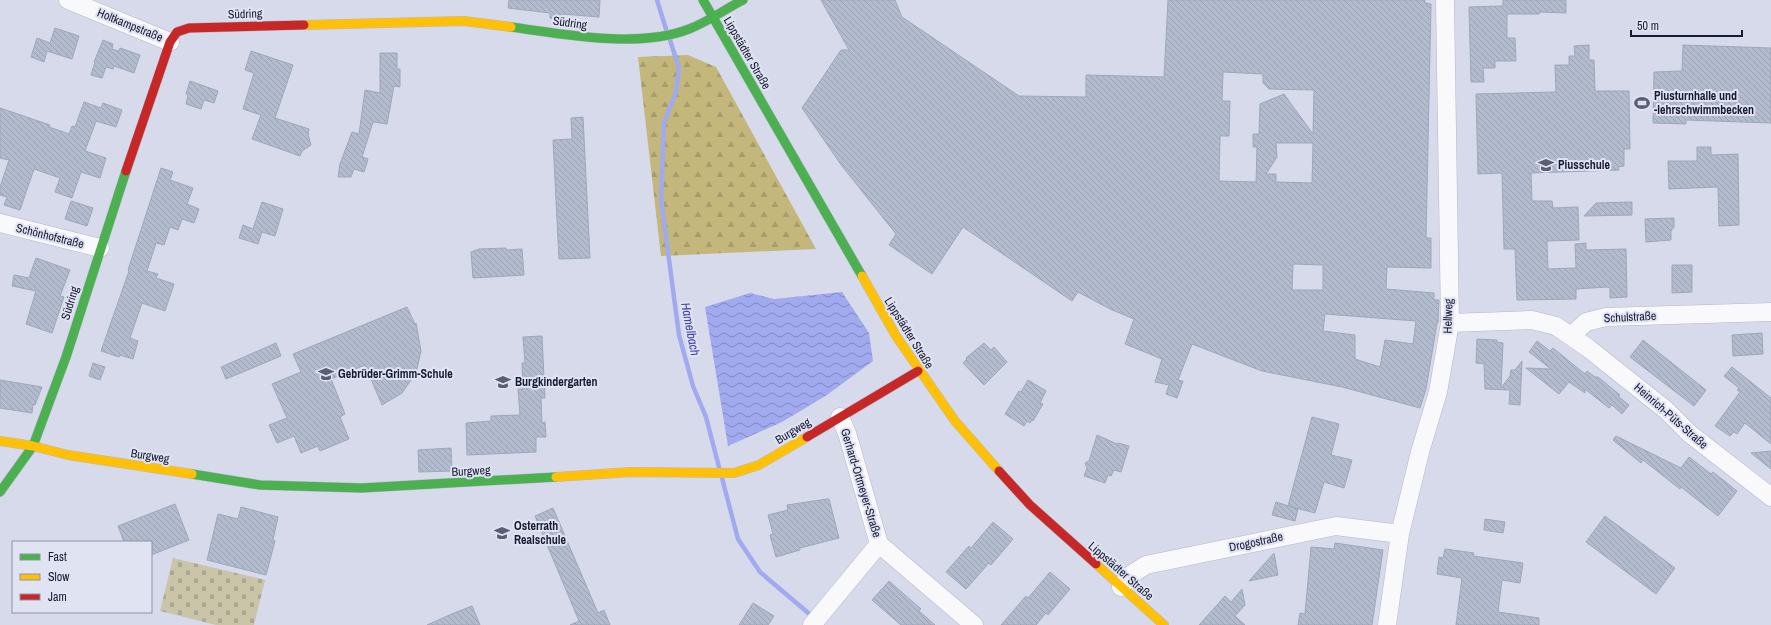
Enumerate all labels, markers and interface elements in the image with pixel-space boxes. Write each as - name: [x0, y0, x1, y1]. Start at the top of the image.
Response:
- street label: Holtkampstraße: [95, 5, 165, 45]
- street label: Südring: [227, 5, 263, 23]
- scale bar: [1631, 12, 1742, 38]
- street label: Südring: [552, 13, 589, 33]
- street label: Lippstädter Straße: [720, 14, 774, 92]
- text: 50 m: [1637, 18, 1659, 34]
- place label: Piusturnhalle und -lehrschwimmbecken: [1654, 88, 1754, 118]
- sports icon: Piusturnhalle und -lehrschwimmbecken: [1633, 94, 1651, 112]
- school or university icon: Piusschule: [1537, 156, 1555, 174]
- place label: Piusschule: [1558, 157, 1610, 173]
- street label: Schönhofstraße: [14, 220, 86, 252]
- street label: Südring: [57, 284, 83, 322]
- street label: Lippstädter Straße: [881, 294, 937, 372]
- street label: Hellweg: [1439, 298, 1457, 334]
- water label: Hamelbach: [677, 301, 704, 357]
- street label: Schulstraße: [1603, 308, 1657, 326]
- school or university icon: Gebrüder-Grimm-Schule: [317, 365, 335, 383]
- place label: Gebrüder-Grimm-Schule: [338, 366, 453, 382]
- school or university icon: Burgkindergarten: [494, 373, 512, 391]
- place label: Burgkindergarten: [515, 374, 598, 390]
- street label: Heinrich-Püts-Straße: [1631, 379, 1711, 453]
- street label: Burgweg: [772, 414, 814, 448]
- street label: Gerhard-Ortmeyer-Straße: [837, 427, 885, 539]
- street label: Burgweg: [130, 445, 171, 467]
- street label: Burgweg: [451, 462, 491, 480]
- place label: Osterrath Realschule: [514, 518, 566, 548]
- school or university icon: Osterrath Realschule: [493, 524, 511, 542]
- street label: Drogostraße: [1228, 528, 1284, 556]
- street label: Lippstädter Straße: [1085, 538, 1157, 604]
- legend: [12, 541, 152, 613]
- text: Fast: [48, 549, 67, 565]
- text: Slow: [48, 569, 70, 585]
- text: Jam: [48, 589, 67, 605]

